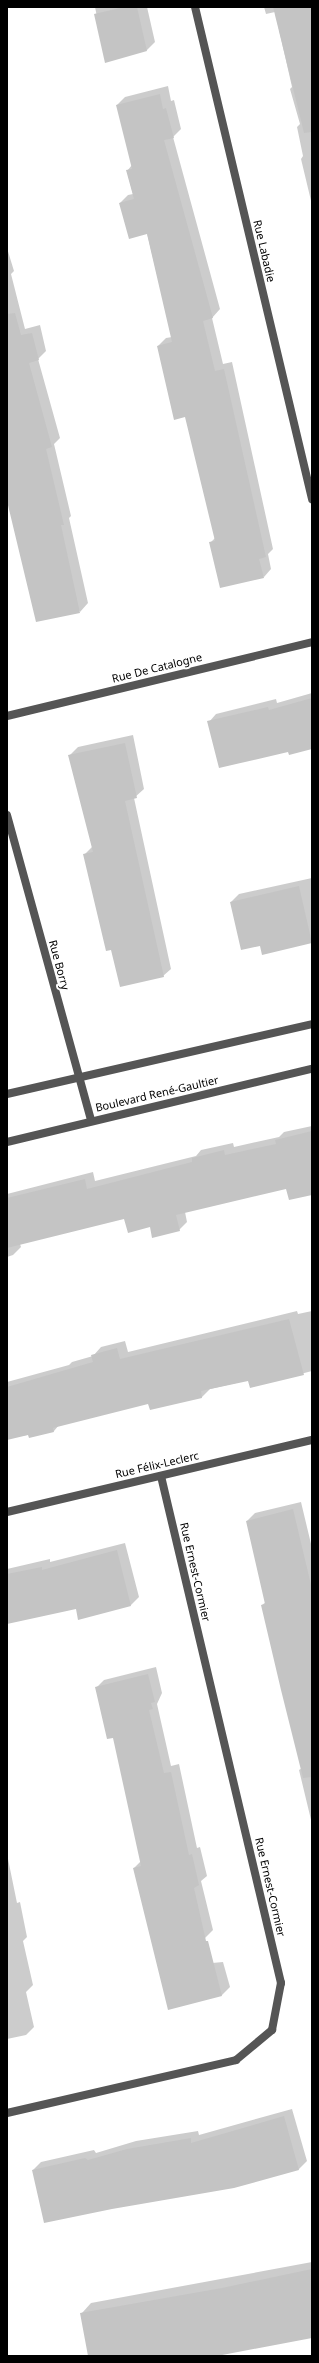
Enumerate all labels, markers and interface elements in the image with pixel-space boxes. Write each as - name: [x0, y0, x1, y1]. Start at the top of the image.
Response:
- street label: Rue Labadie: [250, 219, 278, 283]
- street label: Rue De Catalogne: [111, 650, 203, 686]
- street label: Rue Borry: [46, 939, 72, 991]
- street label: Boulevard René-Gaultier: [94, 1073, 220, 1115]
- street label: Rue Félix-Leclerc: [114, 1449, 200, 1481]
- street label: Rue Ernest-Cormier: [177, 1521, 213, 1623]
- street label: Rue Ernest-Cormier: [252, 1836, 288, 1938]

